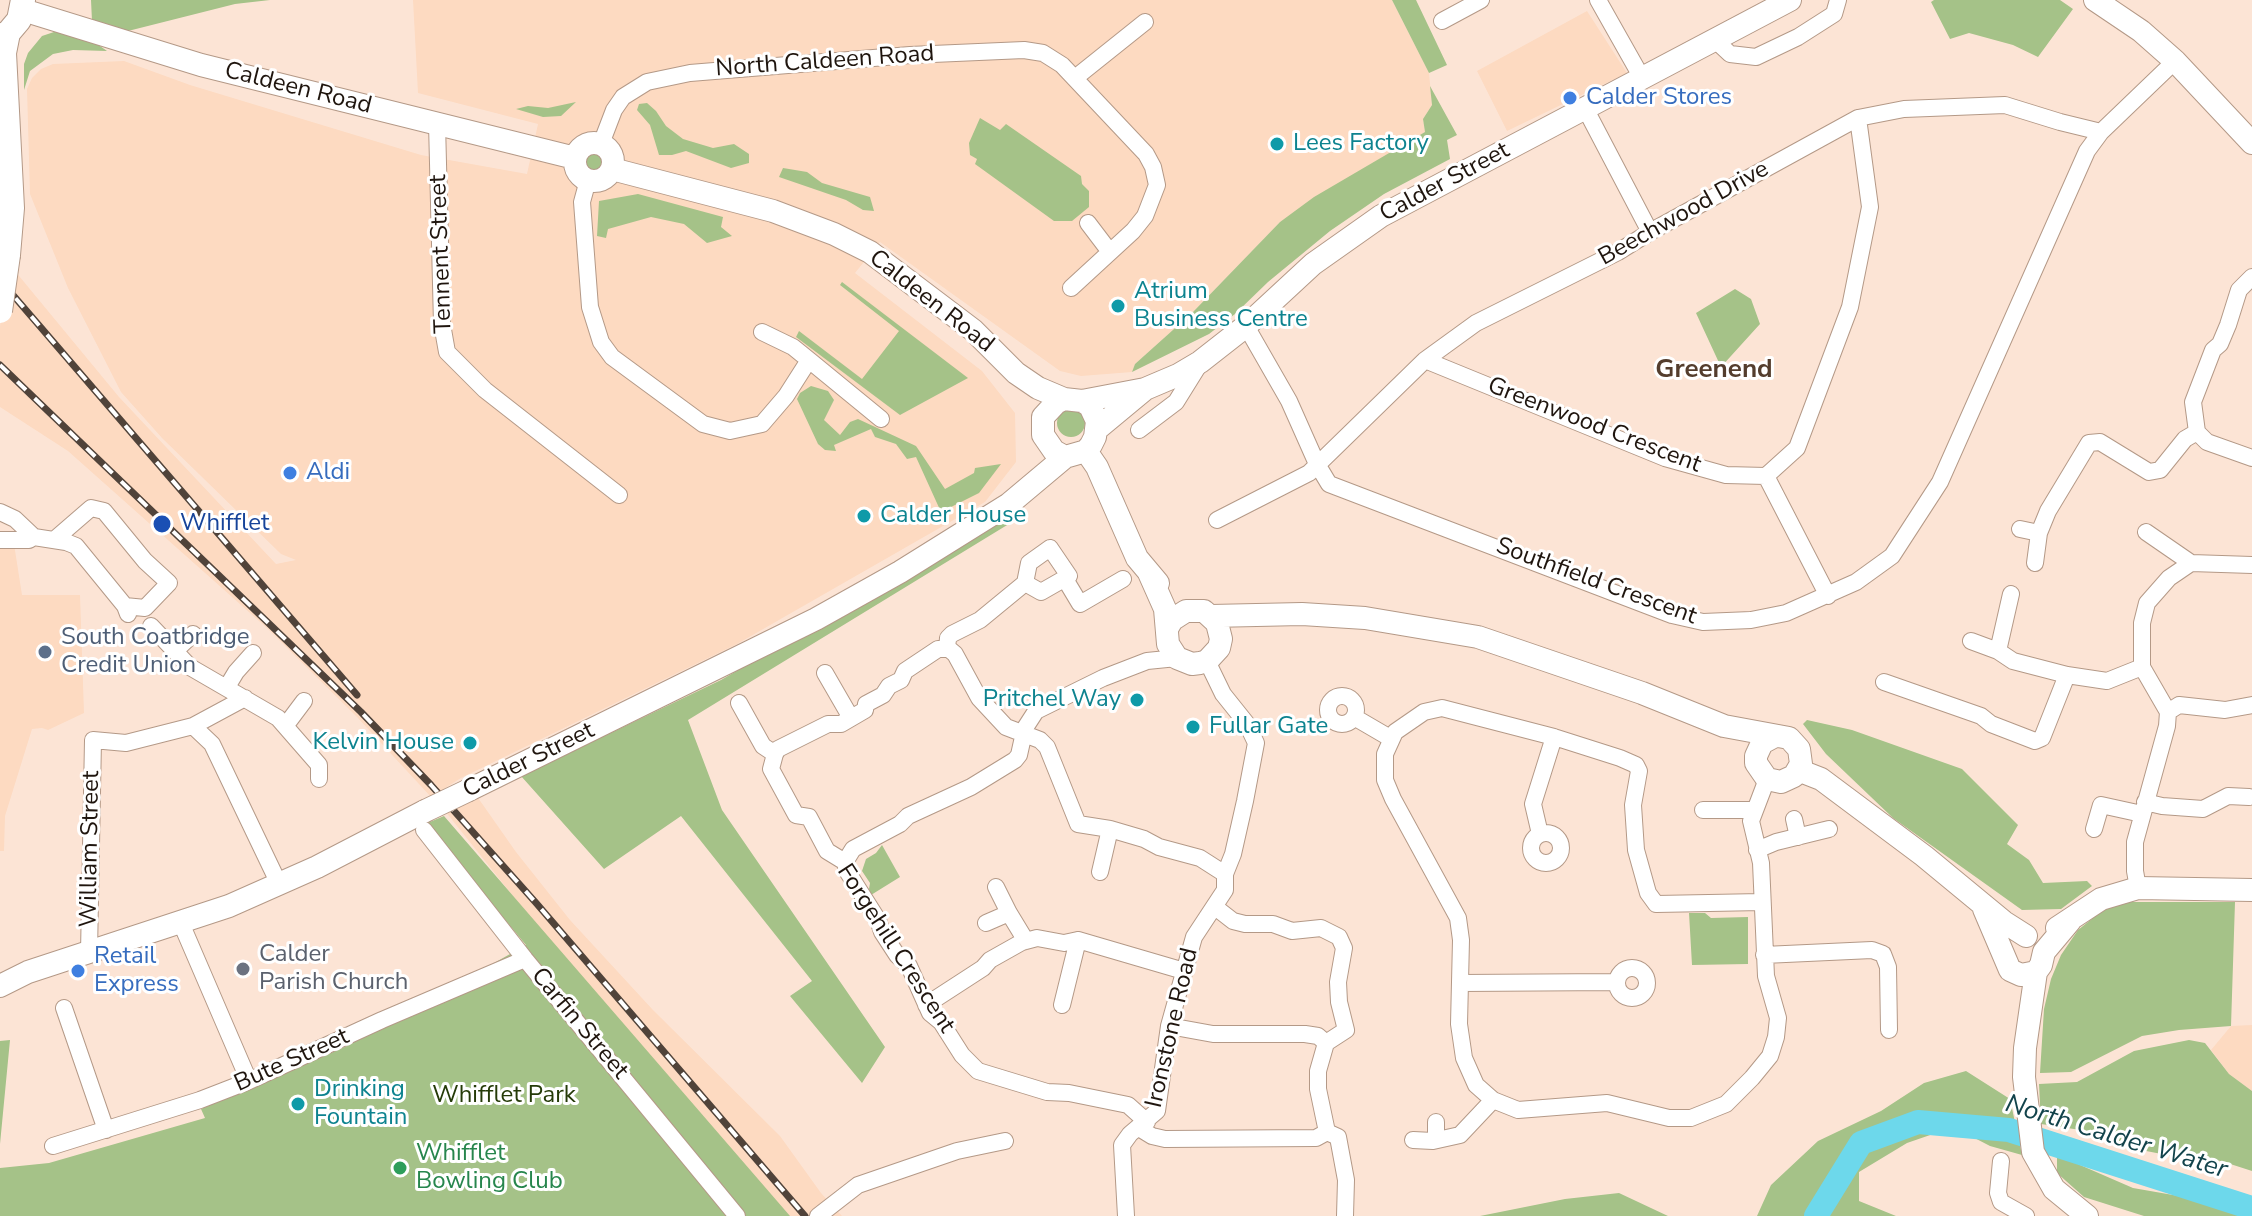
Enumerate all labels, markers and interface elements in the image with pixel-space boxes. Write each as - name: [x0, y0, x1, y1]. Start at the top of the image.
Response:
- street label: North Caldeen Road: [715, 40, 935, 84]
- street label: Caldeen Road: [221, 57, 375, 121]
- place label: Calder Stores: [1586, 84, 1732, 112]
- marker: Calder Stores: [1561, 89, 1579, 107]
- place label: Lees Factory: [1293, 130, 1429, 158]
- marker: Lees Factory: [1268, 135, 1286, 153]
- street label: Calder Street: [1375, 137, 1515, 229]
- street label: Beechwood Drive: [1594, 155, 1774, 273]
- street label: Tennent Street: [425, 174, 459, 334]
- street label: Caldeen Road: [863, 244, 999, 360]
- place label: Atrium Business Centre: [1134, 278, 1308, 334]
- marker: Atrium Business Centre: [1109, 297, 1127, 315]
- district label: Greenend: [1655, 355, 1773, 387]
- street label: Greenwood Crescent: [1483, 372, 1705, 480]
- place label: Aldi: [306, 459, 350, 487]
- marker: Aldi: [281, 464, 299, 482]
- place label: Calder House: [880, 502, 1026, 530]
- marker: Calder House: [855, 507, 873, 525]
- place label: Whifflet: [180, 510, 269, 538]
- marker: Whifflet: [151, 513, 173, 535]
- street label: Southfield Crescent: [1492, 532, 1700, 632]
- place label: South Coatbridge Credit Union: [61, 624, 250, 680]
- marker: South Coatbridge Credit Union: [36, 643, 54, 661]
- place label: Pritchel Way: [983, 686, 1121, 714]
- marker: Pritchel Way: [1128, 691, 1146, 709]
- place label: Fullar Gate: [1209, 713, 1328, 741]
- street label: Calder Street: [459, 717, 599, 805]
- marker: Fullar Gate: [1184, 718, 1202, 736]
- place label: Kelvin House: [313, 729, 454, 757]
- marker: Kelvin House: [461, 734, 479, 752]
- street label: William Street: [75, 770, 107, 928]
- street label: Forgehill Crescent: [830, 859, 960, 1039]
- place label: Calder Parish Church: [259, 941, 408, 997]
- place label: Retail Express: [94, 943, 179, 999]
- street label: Ironstone Road: [1141, 945, 1205, 1111]
- marker: Calder Parish Church: [234, 960, 252, 978]
- marker: Retail Express: [69, 962, 87, 980]
- street label: Carfin Street: [524, 962, 634, 1086]
- street label: Bute Street: [230, 1023, 354, 1099]
- place label: Drinking Fountain: [314, 1076, 407, 1132]
- park label: Whifflet Park: [432, 1082, 576, 1110]
- water label: North Calder Water: [2001, 1089, 2231, 1187]
- marker: Drinking Fountain: [289, 1095, 307, 1113]
- place label: Whifflet Bowling Club: [416, 1140, 563, 1196]
- marker: Whifflet Bowling Club: [391, 1159, 409, 1177]

